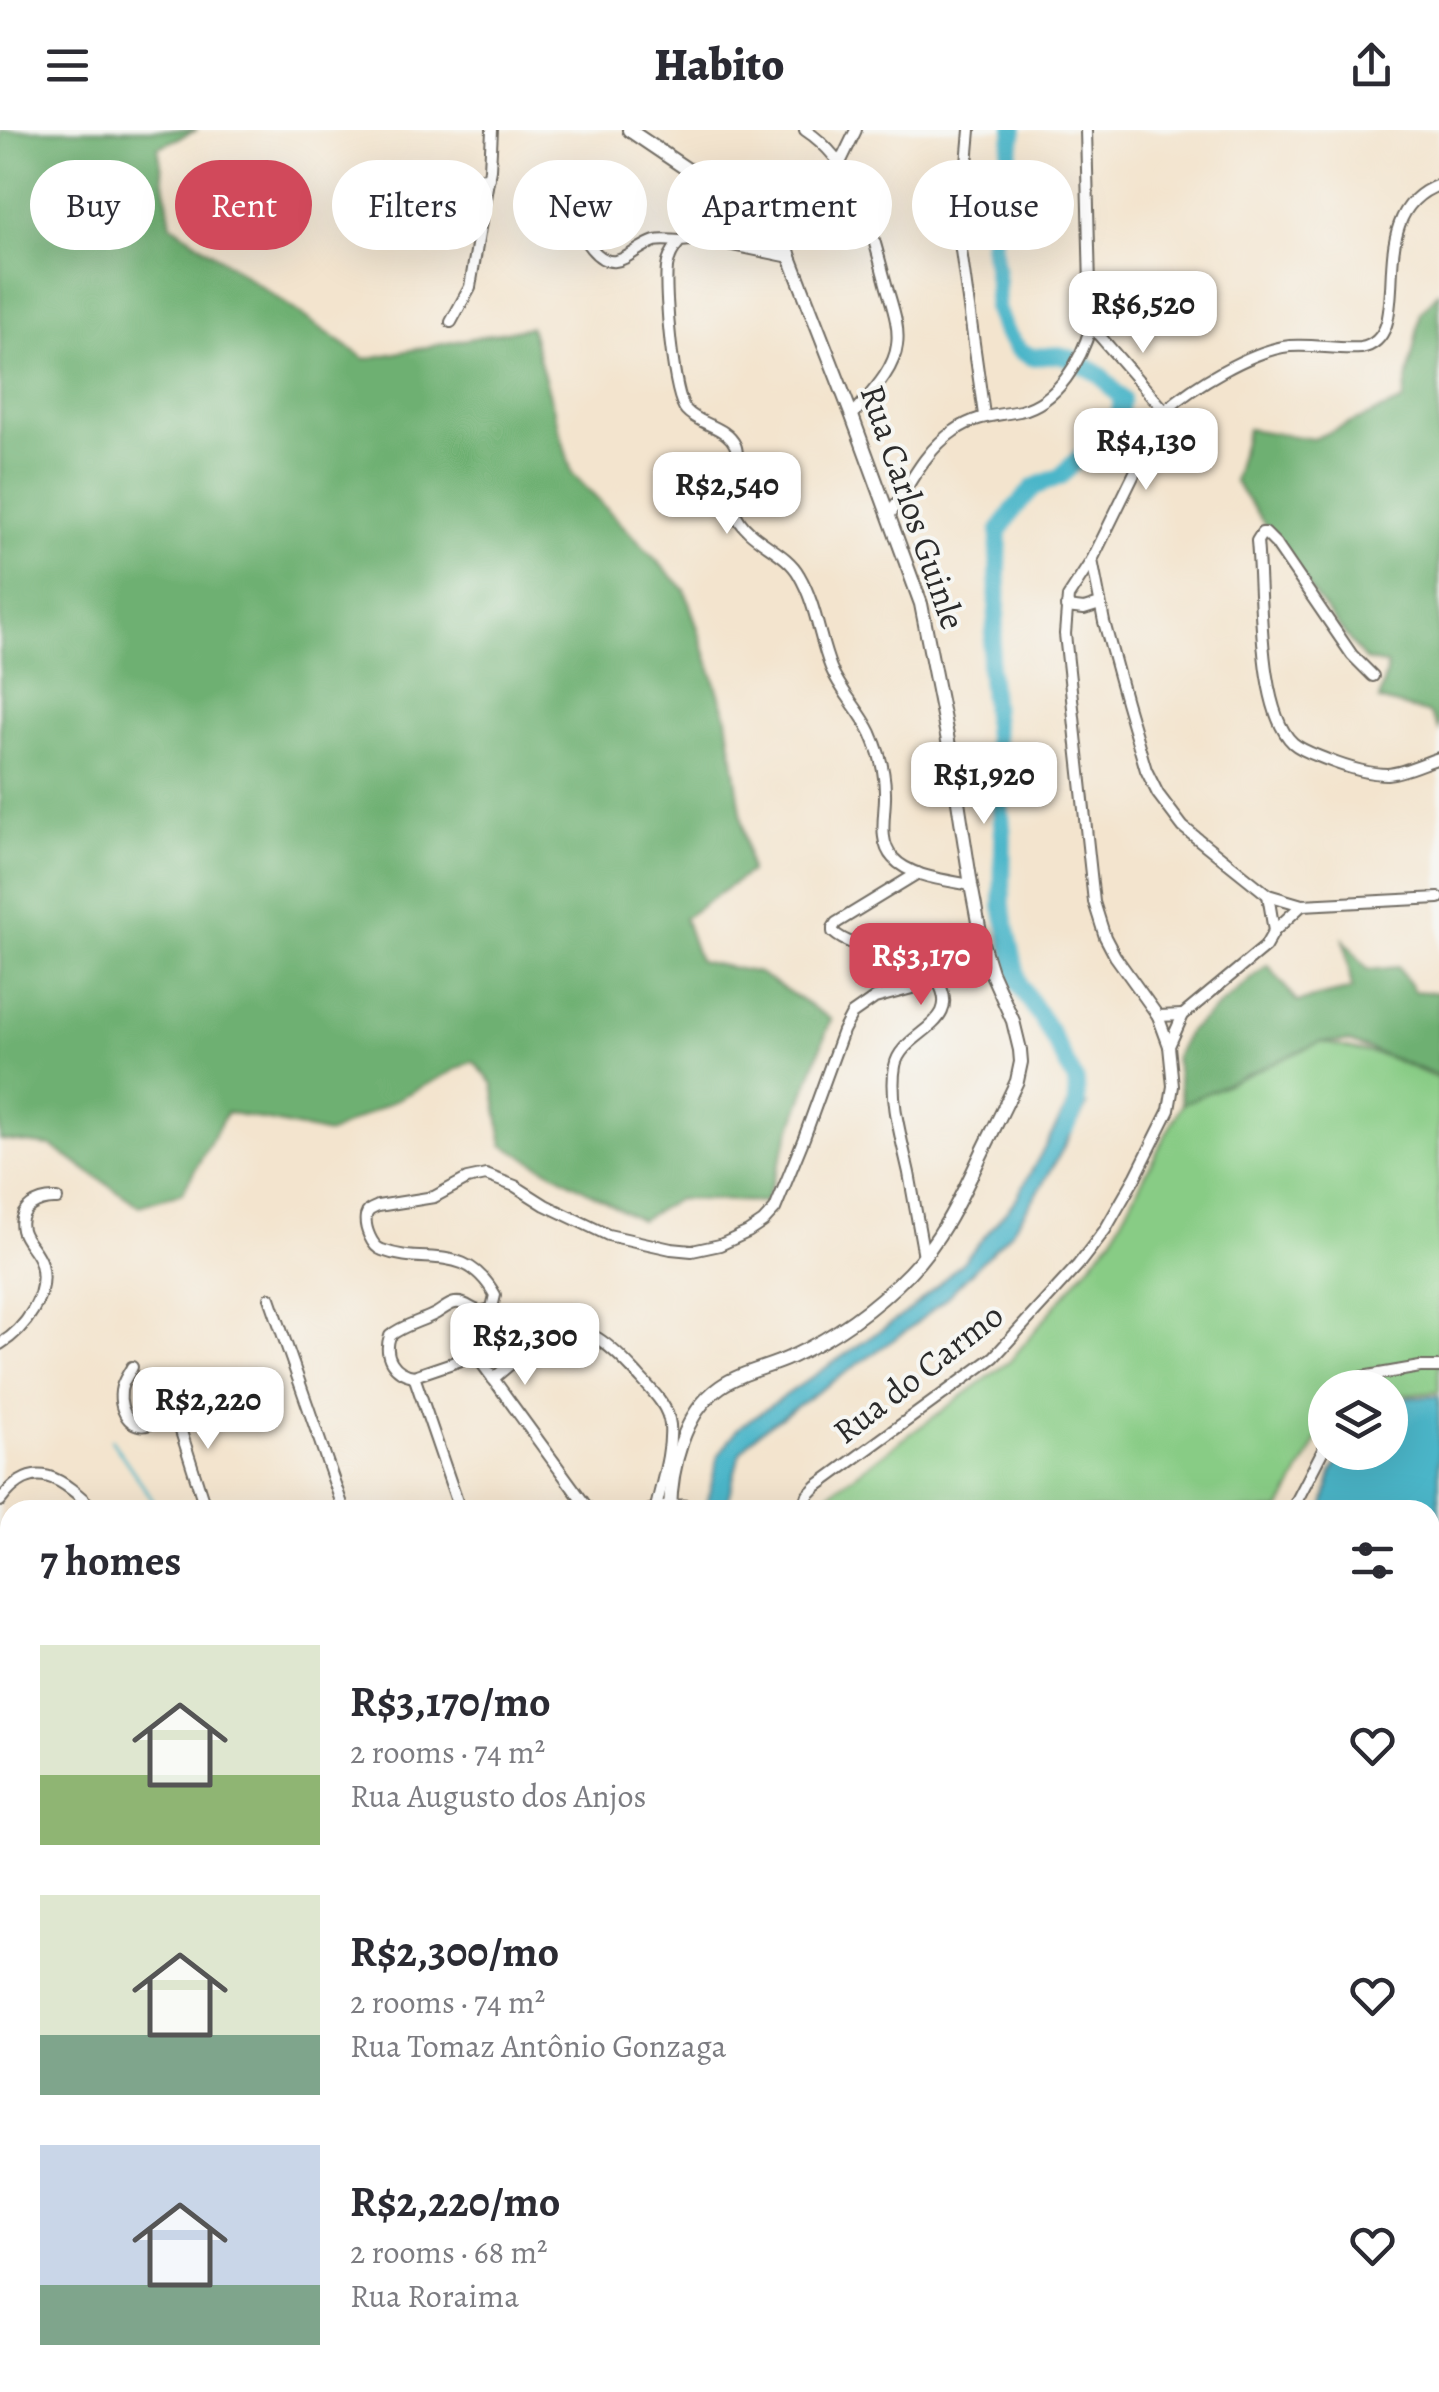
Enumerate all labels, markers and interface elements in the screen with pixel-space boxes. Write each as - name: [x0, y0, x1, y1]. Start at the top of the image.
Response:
- text: Habito: [654, 34, 785, 96]
- icon: menu: [40, 38, 95, 93]
- icon: share: [1344, 38, 1399, 93]
- chip: Buy: [30, 160, 155, 250]
- chip: Rent: [175, 160, 312, 250]
- chip: Filters: [332, 160, 493, 250]
- chip: New: [513, 160, 647, 250]
- chip: Apartment: [667, 160, 892, 250]
- chip: House: [912, 160, 1074, 250]
- pin: R$6,520: [1051, 271, 1235, 356]
- text: R$6,520: [1091, 281, 1195, 325]
- street label: Rua Carlos Guinle: [849, 378, 977, 636]
- pin: R$4,130: [1054, 408, 1238, 493]
- text: R$4,130: [1096, 418, 1196, 462]
- pin: R$2,540: [635, 452, 819, 537]
- text: R$2,540: [675, 462, 779, 506]
- pin: R$1,920: [892, 742, 1076, 827]
- text: R$1,920: [933, 752, 1035, 796]
- pin: R$3,170: [829, 923, 1013, 1008]
- text: R$3,170: [871, 933, 971, 977]
- street label: Rua do Carmo: [823, 1291, 1013, 1455]
- pin: R$2,300: [433, 1303, 617, 1388]
- text: R$2,300: [472, 1313, 578, 1357]
- pin: R$2,220: [116, 1367, 300, 1452]
- map controls: [1308, 1370, 1408, 1470]
- button: layers: [1308, 1370, 1408, 1470]
- text: R$2,220: [155, 1377, 261, 1421]
- text: 7 homes: [40, 1532, 181, 1589]
- icon: filters: [1345, 1533, 1400, 1588]
- text: R$3,170/mo: [350, 1673, 551, 1730]
- icon: home: [120, 1685, 240, 1805]
- icon: heart: [1345, 1718, 1400, 1773]
- text: 2 rooms · 74 m²: [350, 1730, 545, 1774]
- text: Rua Augusto dos Anjos: [350, 1774, 646, 1818]
- text: R$2,300/mo: [350, 1923, 559, 1980]
- icon: home: [120, 1935, 240, 2055]
- icon: heart: [1345, 1968, 1400, 2023]
- text: 2 rooms · 74 m²: [350, 1980, 545, 2024]
- text: Rua Tomaz Antônio Gonzaga: [350, 2024, 726, 2068]
- text: R$2,220/mo: [350, 2173, 560, 2230]
- icon: home: [120, 2185, 240, 2305]
- icon: heart: [1345, 2218, 1400, 2273]
- text: 2 rooms · 68 m²: [350, 2230, 548, 2274]
- text: Rua Roraima: [350, 2274, 519, 2318]

